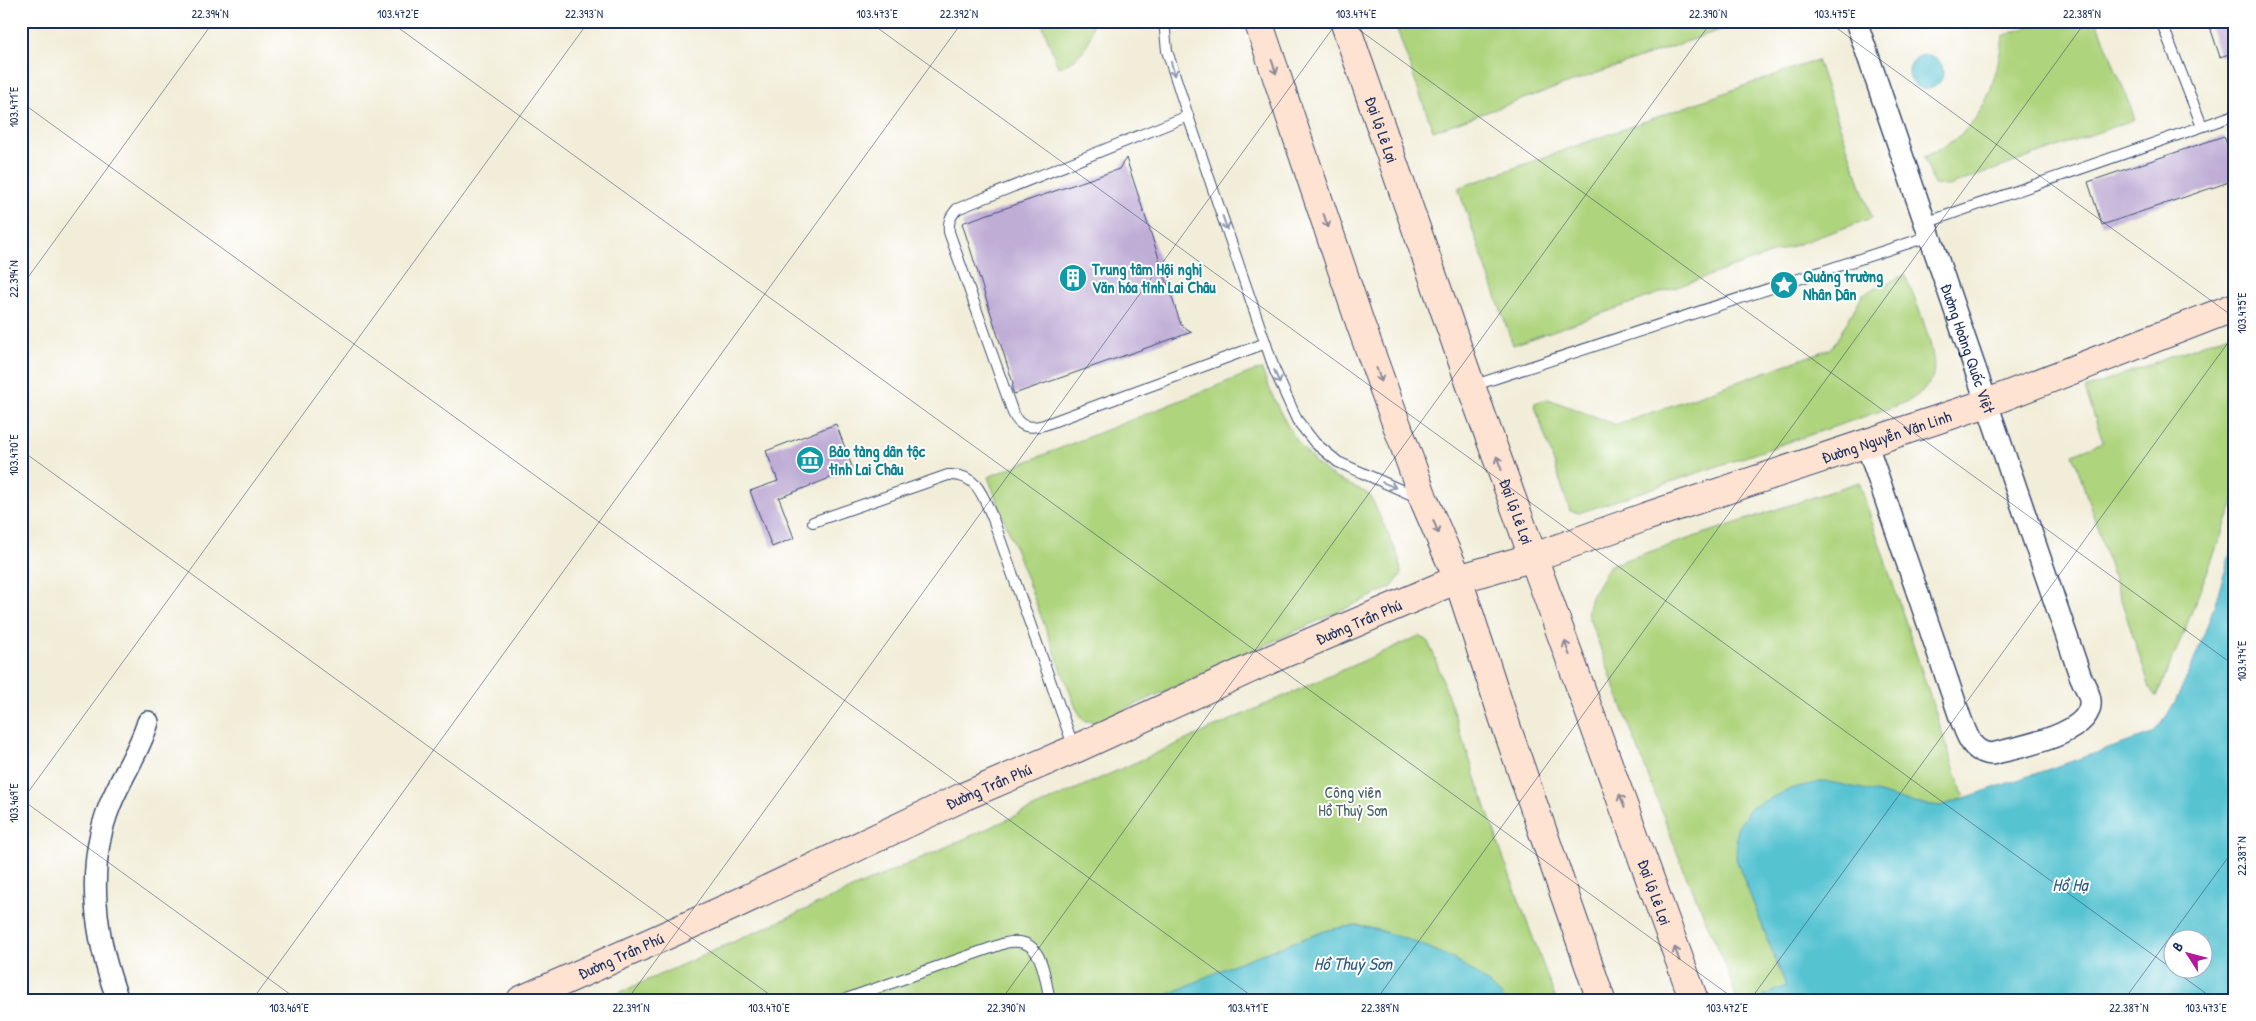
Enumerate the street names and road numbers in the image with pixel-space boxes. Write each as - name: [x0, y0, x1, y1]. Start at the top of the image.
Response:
- street label: Đại lộ Lê Lợi: [1360, 94, 1403, 166]
- street label: Đường Hoàng Quốc Việt: [1936, 281, 2001, 417]
- street label: Đường Nguyễn Văn Linh: [1819, 405, 1955, 468]
- street label: Đại lộ Lê Lợi: [1495, 475, 1539, 548]
- street label: Đường Trần Phú: [1312, 593, 1405, 650]
- street label: Đường Trần Phú: [942, 758, 1035, 815]
- street label: Đại lộ Lê Lợi: [1633, 856, 1677, 928]
- street label: Đường Trần Phú: [574, 927, 667, 984]

